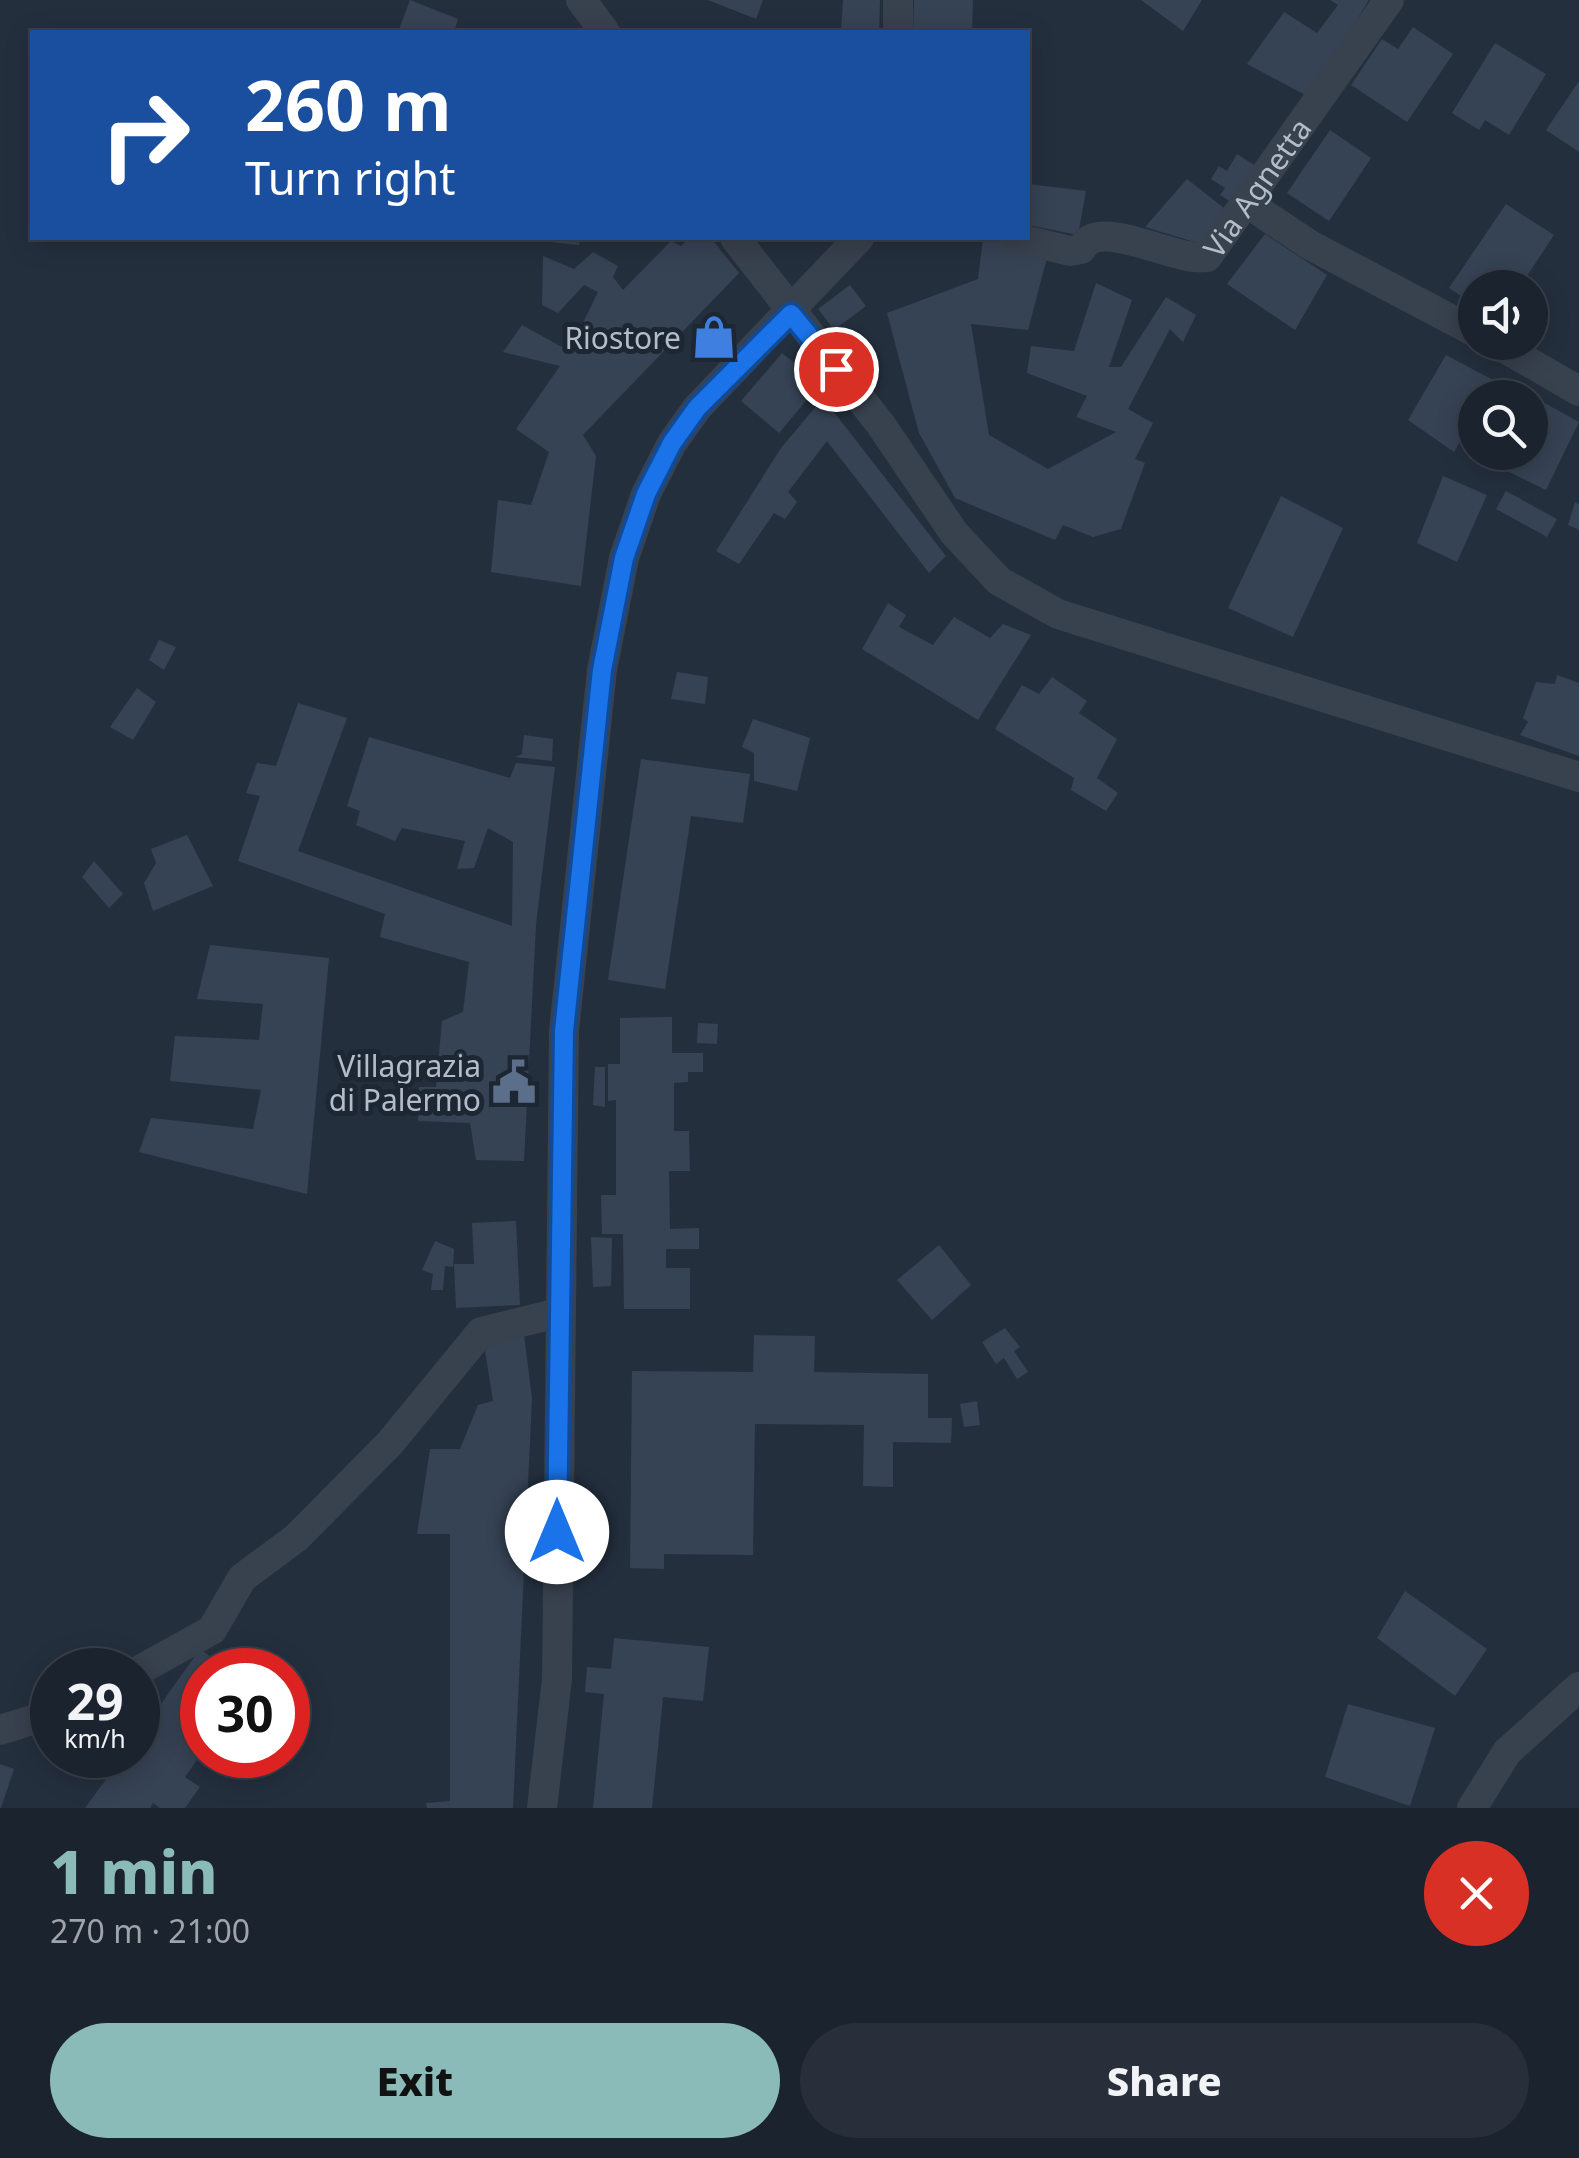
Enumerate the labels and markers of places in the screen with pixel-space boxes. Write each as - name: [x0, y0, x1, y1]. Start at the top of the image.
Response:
- shop icon: Riostore: [690, 313, 738, 361]
- place label: Riostore: [564, 317, 681, 358]
- pin: [794, 327, 879, 412]
- place label: Villagrazia di Palermo: [329, 1045, 481, 1120]
- public building icon: Villagrazia di Palermo: [490, 1058, 538, 1106]

